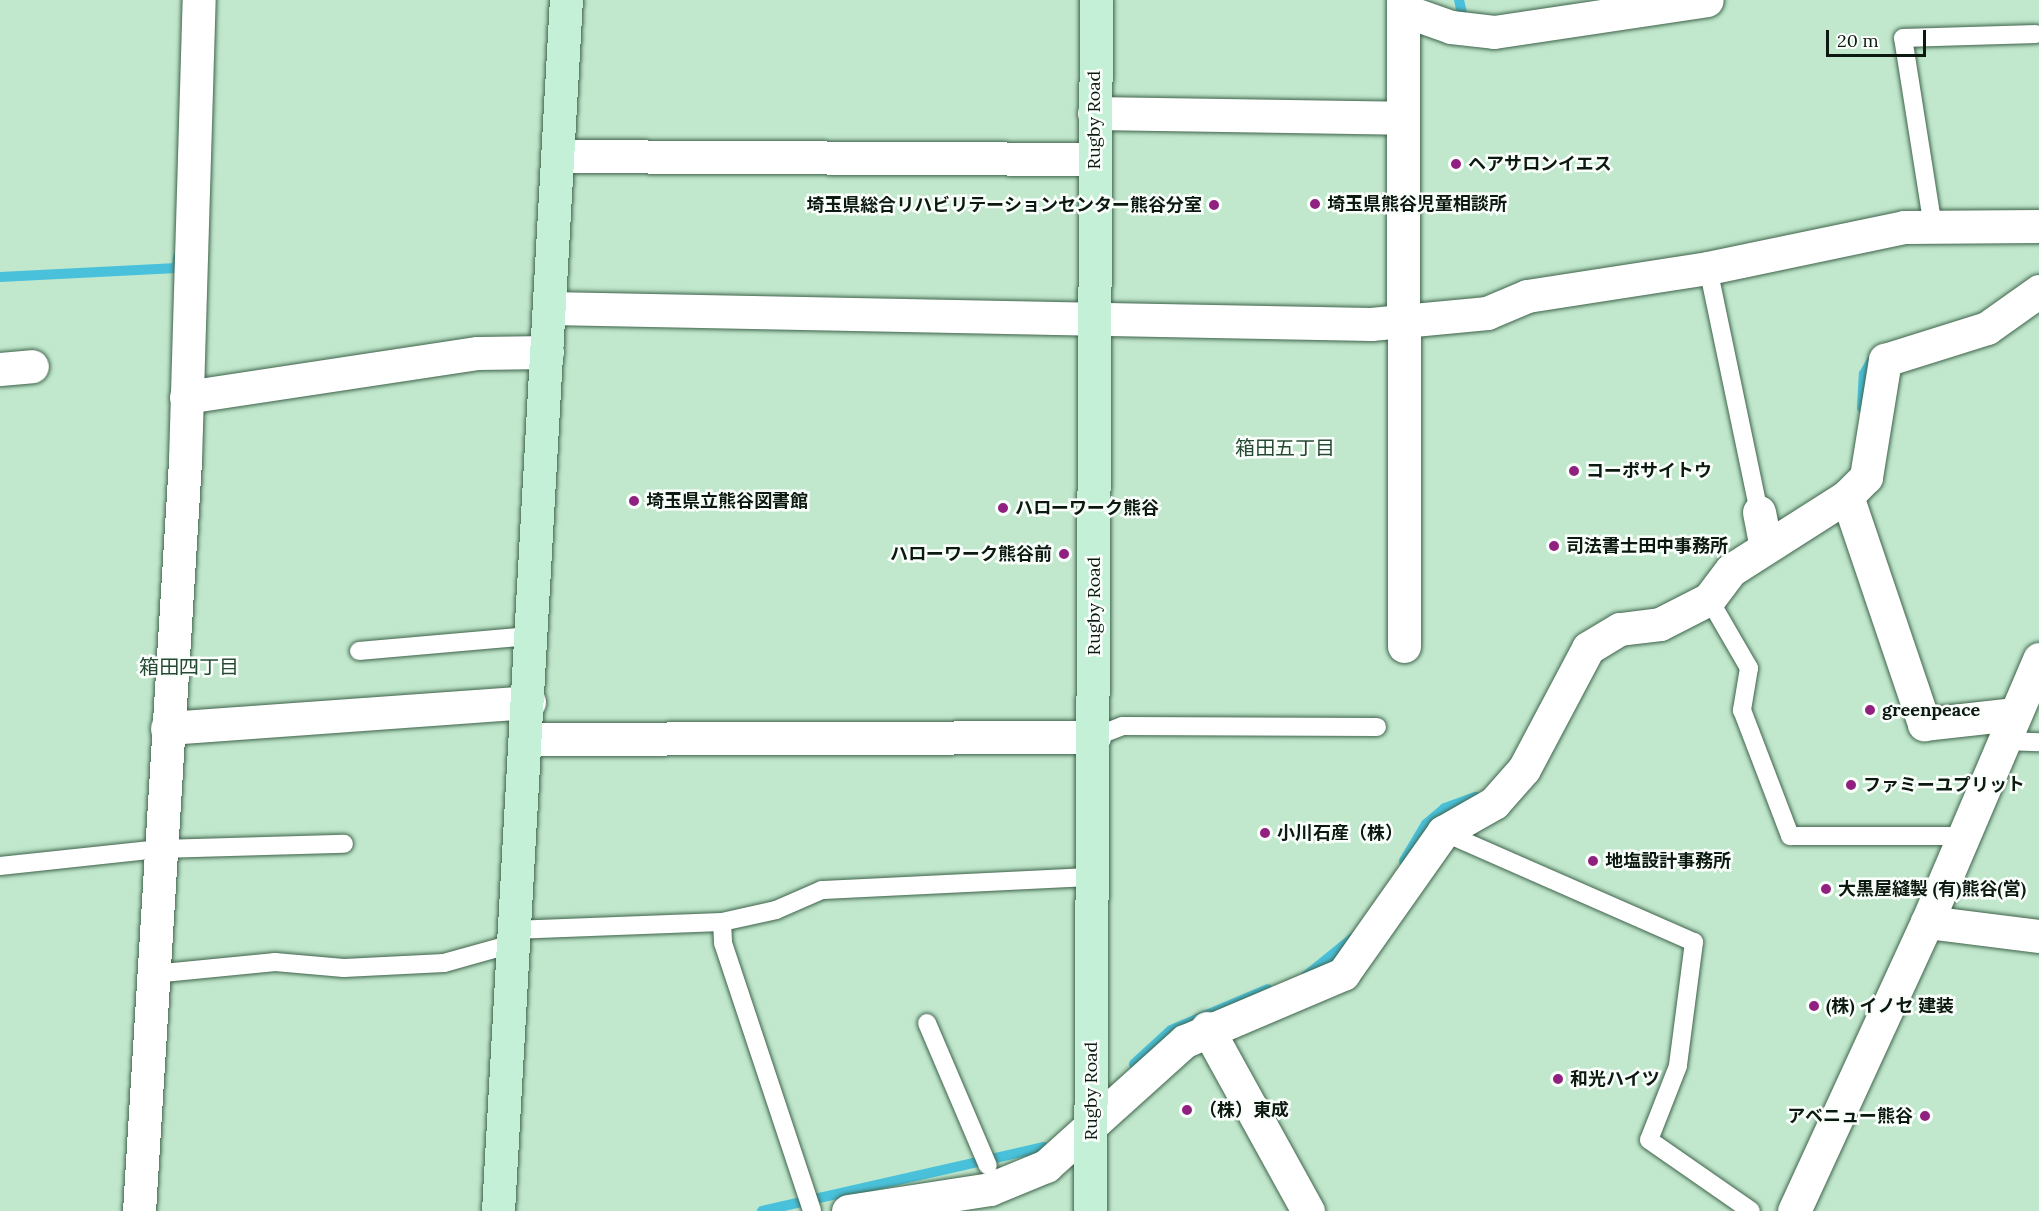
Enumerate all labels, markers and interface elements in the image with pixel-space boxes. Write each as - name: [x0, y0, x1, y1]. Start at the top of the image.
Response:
- scale bar: [1829, 18, 1930, 56]
- text: 20 m: [1837, 29, 1879, 52]
- street label: Rugby Road: [1083, 71, 1105, 169]
- place label: ヘアサロンイエス: [1468, 153, 1612, 175]
- marker: ヘアサロンイエス: [1449, 157, 1463, 171]
- place label: 埼玉県熊谷児童相談所: [1327, 193, 1507, 215]
- place label: 埼玉県総合リハビリテーションセンター熊谷分室: [806, 194, 1202, 216]
- marker: 埼玉県熊谷児童相談所: [1308, 197, 1322, 211]
- marker: 埼玉県総合リハビリテーションセンター熊谷分室: [1207, 198, 1221, 212]
- district label: 箱田五丁目: [1235, 435, 1335, 459]
- place label: コーポサイトウ: [1586, 460, 1712, 482]
- marker: コーポサイトウ: [1567, 464, 1581, 478]
- place label: 埼玉県立熊谷図書館: [646, 490, 808, 512]
- marker: 埼玉県立熊谷図書館: [627, 494, 641, 508]
- place label: ハローワーク熊谷: [1015, 497, 1159, 519]
- marker: ハローワーク熊谷: [996, 501, 1010, 515]
- place label: 司法書士田中事務所: [1566, 535, 1728, 557]
- marker: 司法書士田中事務所: [1547, 539, 1561, 553]
- place label: ハローワーク熊谷前: [890, 543, 1052, 565]
- marker: ハローワーク熊谷前: [1057, 547, 1071, 561]
- street label: Rugby Road: [1083, 557, 1105, 655]
- district label: 箱田四丁目: [139, 654, 239, 678]
- place label: greenpeace: [1882, 699, 1980, 721]
- marker: greenpeace: [1863, 703, 1877, 717]
- place label: ファミーユプリット: [1863, 774, 2025, 796]
- marker: ファミーユプリット: [1844, 778, 1858, 792]
- place label: 小川石産（株）: [1277, 822, 1403, 844]
- marker: 小川石産（株）: [1258, 826, 1272, 840]
- place label: 地塩設計事務所: [1605, 850, 1731, 872]
- marker: 地塩設計事務所: [1586, 854, 1600, 868]
- place label: 大黒屋縫製 (有)熊谷(営): [1838, 878, 2026, 900]
- marker: 大黒屋縫製 (有)熊谷(営): [1819, 882, 1833, 896]
- place label: (株) イノセ 建装: [1826, 995, 1954, 1017]
- marker: (株) イノセ 建装: [1807, 999, 1821, 1013]
- street label: Rugby Road: [1080, 1042, 1102, 1140]
- place label: 和光ハイツ: [1570, 1068, 1660, 1090]
- marker: 和光ハイツ: [1551, 1072, 1565, 1086]
- place label: （株）東成: [1199, 1099, 1289, 1121]
- marker: （株）東成: [1180, 1103, 1194, 1117]
- place label: アベニュー熊谷: [1787, 1105, 1913, 1127]
- marker: アベニュー熊谷: [1918, 1109, 1932, 1123]

